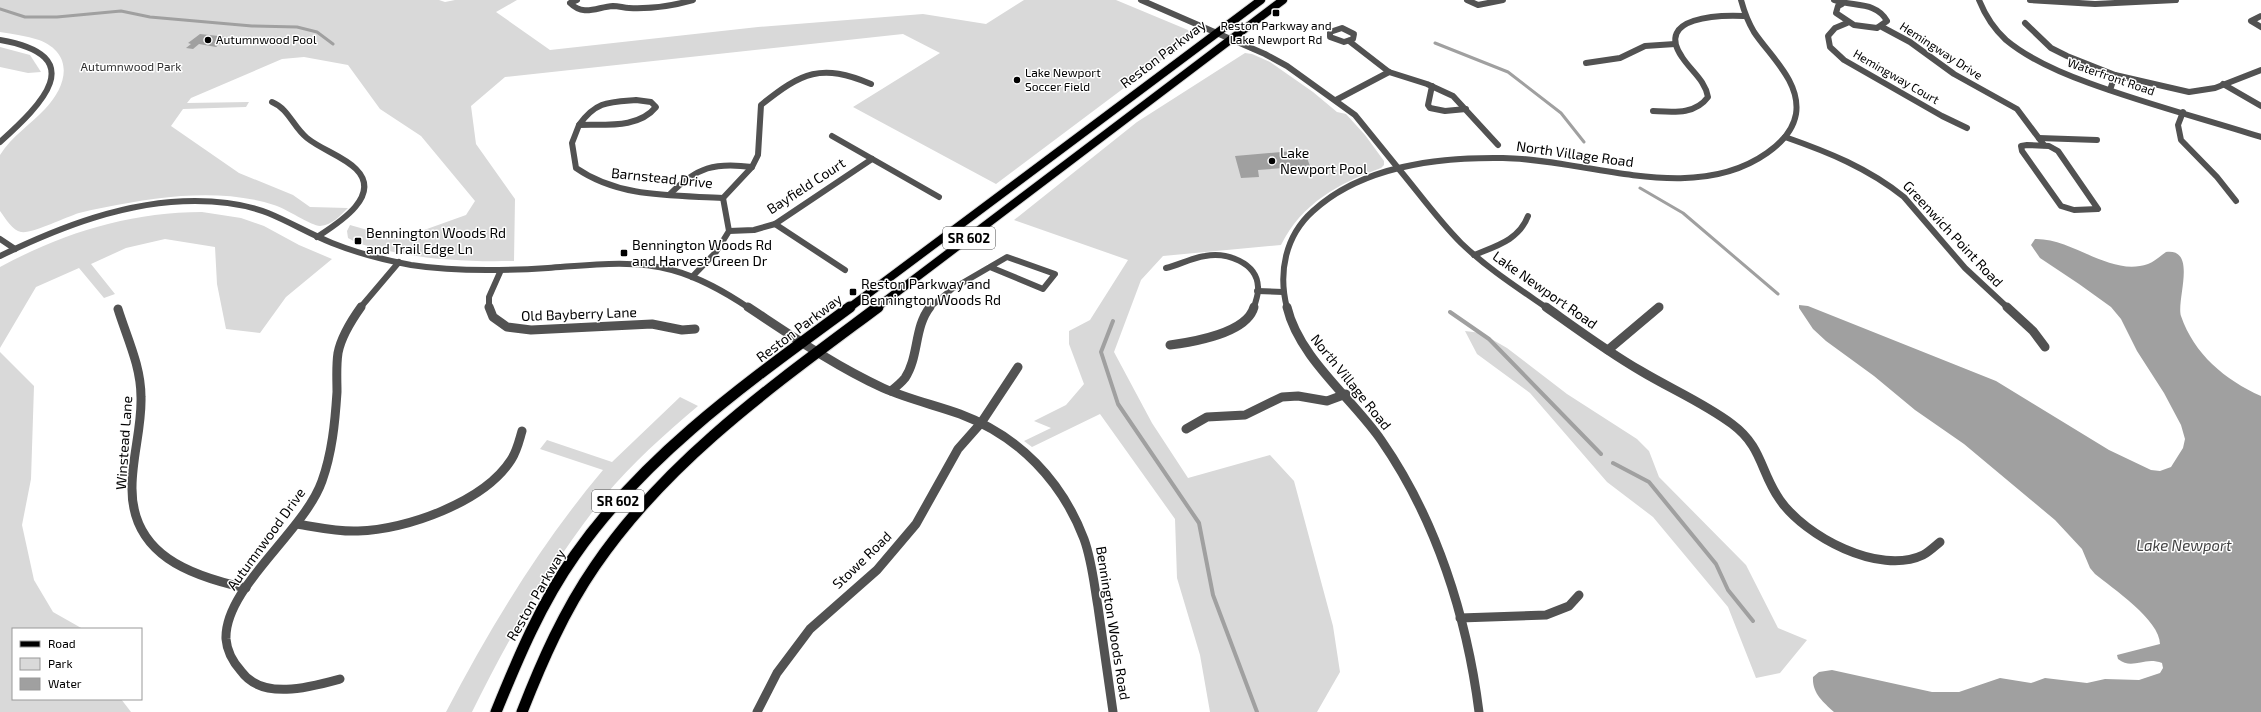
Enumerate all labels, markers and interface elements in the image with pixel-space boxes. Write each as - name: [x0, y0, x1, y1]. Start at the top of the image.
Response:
- marker: Reston Parkway and Lake Newport Rd: [1271, 8, 1281, 18]
- street label: Reston Parkway: [1116, 15, 1209, 91]
- place label: Reston Parkway and Lake Newport Rd: [1220, 18, 1332, 46]
- street label: Hemingway Drive: [1898, 18, 1985, 82]
- place label: Autumnwood Pool: [216, 32, 317, 46]
- marker: Autumnwood Pool: [203, 35, 213, 45]
- street label: Hemingway Court: [1851, 46, 1942, 107]
- street label: Waterfront Road: [2066, 55, 2157, 98]
- park label: Autumnwood Park: [81, 59, 181, 73]
- place label: Lake Newport Soccer Field: [1025, 65, 1101, 93]
- marker: Lake Newport Soccer Field: [1012, 75, 1022, 85]
- street label: North Village Road: [1515, 137, 1635, 170]
- place label: Lake Newport Pool: [1280, 144, 1368, 177]
- street label: Bayfield Court: [763, 154, 848, 217]
- marker: Lake Newport Pool: [1267, 156, 1277, 166]
- street label: Barnstead Drive: [610, 164, 714, 191]
- street label: Greenwich Point Road: [1900, 177, 2007, 290]
- place label: Bennington Woods Rd and Trail Edge Ln: [366, 224, 506, 257]
- road number: SR 602: [943, 227, 995, 249]
- marker: Bennington Woods Rd and Trail Edge Ln: [353, 236, 363, 246]
- place label: Bennington Woods Rd and Harvest Green Dr: [632, 236, 772, 269]
- street label: Lake Newport Road: [1490, 247, 1601, 332]
- marker: Bennington Woods Rd and Harvest Green Dr: [619, 248, 629, 258]
- place label: Reston Parkway and Bennington Woods Rd: [861, 275, 1001, 308]
- marker: Reston Parkway and Bennington Woods Rd: [848, 287, 858, 297]
- street label: Reston Parkway: [752, 289, 845, 365]
- street label: Old Bayberry Lane: [521, 303, 637, 324]
- street label: North Village Road: [1308, 330, 1395, 433]
- street label: Winstead Lane: [112, 395, 135, 491]
- street label: Autumnwood Drive: [223, 484, 308, 593]
- road number: SR 602: [592, 490, 644, 512]
- street label: Stowe Road: [829, 527, 895, 592]
- water label: Lake Newport: [2136, 536, 2232, 554]
- street label: Reston Parkway: [502, 545, 569, 644]
- street label: Bennington Woods Road: [1093, 545, 1134, 701]
- legend: [12, 628, 142, 700]
- text: Road: [48, 636, 76, 650]
- text: Park: [48, 656, 73, 670]
- text: Water: [48, 676, 82, 690]

